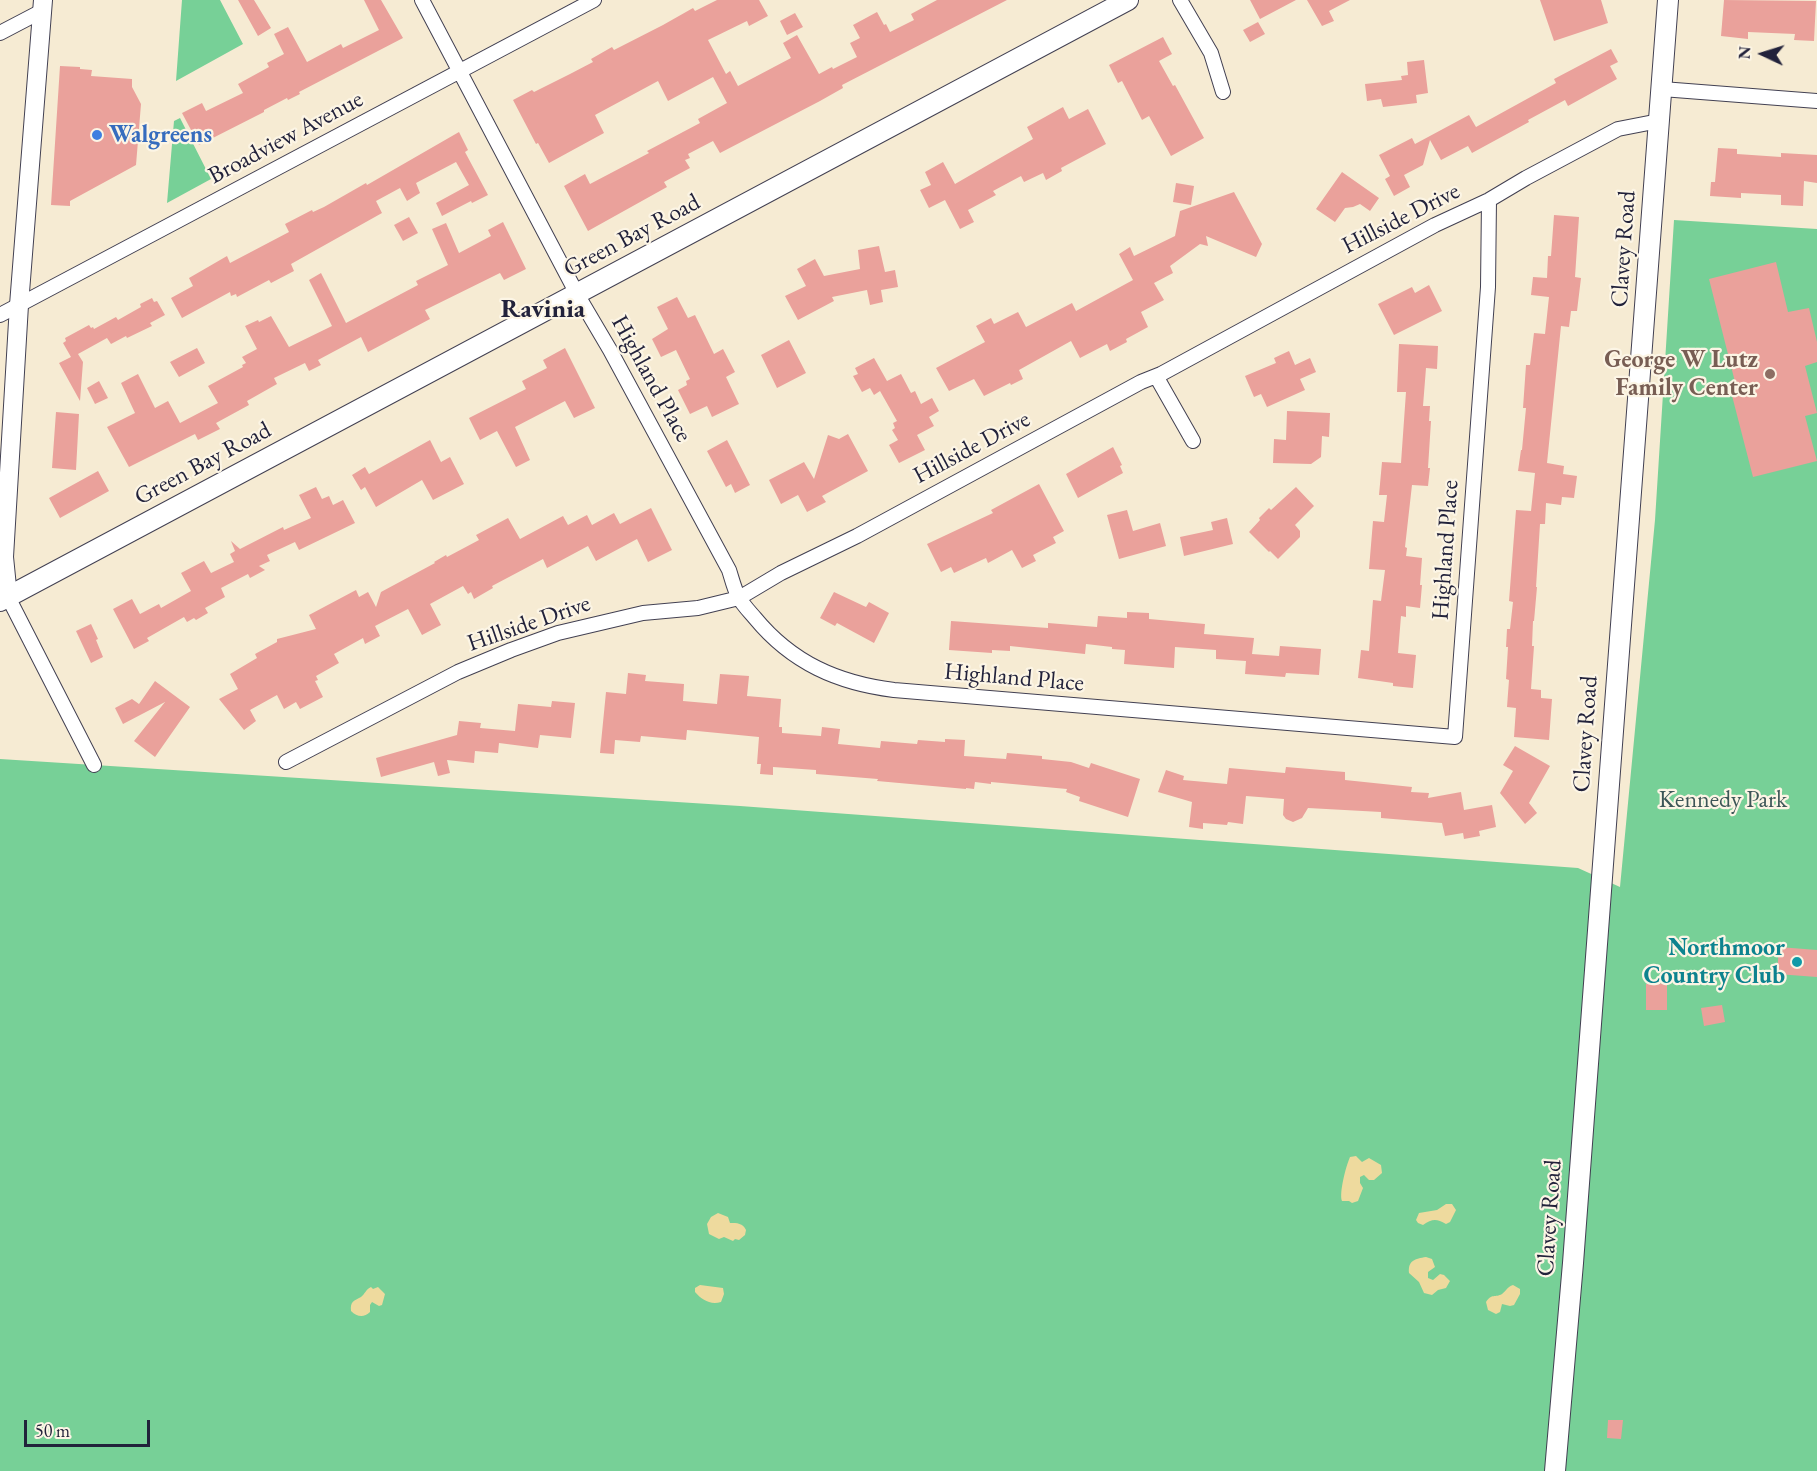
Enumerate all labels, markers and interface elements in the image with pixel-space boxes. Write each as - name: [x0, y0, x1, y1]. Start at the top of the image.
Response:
- north arrow: [1733, 24, 1793, 84]
- text: N: [1734, 46, 1755, 60]
- street label: Broadview Avenue: [204, 85, 368, 191]
- place label: Walgreens: [109, 121, 212, 149]
- marker: Walgreens: [90, 128, 104, 142]
- street label: Hillside Drive: [1337, 177, 1465, 261]
- street label: Green Bay Road: [559, 188, 705, 284]
- street label: Clavey Road: [1606, 190, 1642, 308]
- district label: Ravinia: [501, 294, 585, 326]
- street label: Highland Place: [604, 311, 698, 447]
- place label: George W Lutz Family Center: [1604, 346, 1758, 402]
- marker: George W Lutz Family Center: [1763, 367, 1777, 381]
- street label: Hillside Drive: [909, 405, 1035, 491]
- street label: Green Bay Road: [130, 416, 276, 512]
- street label: Highland Place: [1427, 479, 1465, 621]
- street label: Hillside Drive: [464, 590, 594, 658]
- street label: Highland Place: [943, 658, 1085, 698]
- street label: Clavey Road: [1568, 675, 1604, 793]
- park label: Kennedy Park: [1659, 786, 1787, 814]
- place label: Northmoor Country Club: [1643, 934, 1785, 990]
- marker: Northmoor Country Club: [1790, 955, 1804, 969]
- street label: Clavey Road: [1532, 1159, 1568, 1277]
- scale bar: [27, 1408, 153, 1446]
- text: 50 m: [35, 1419, 70, 1442]

